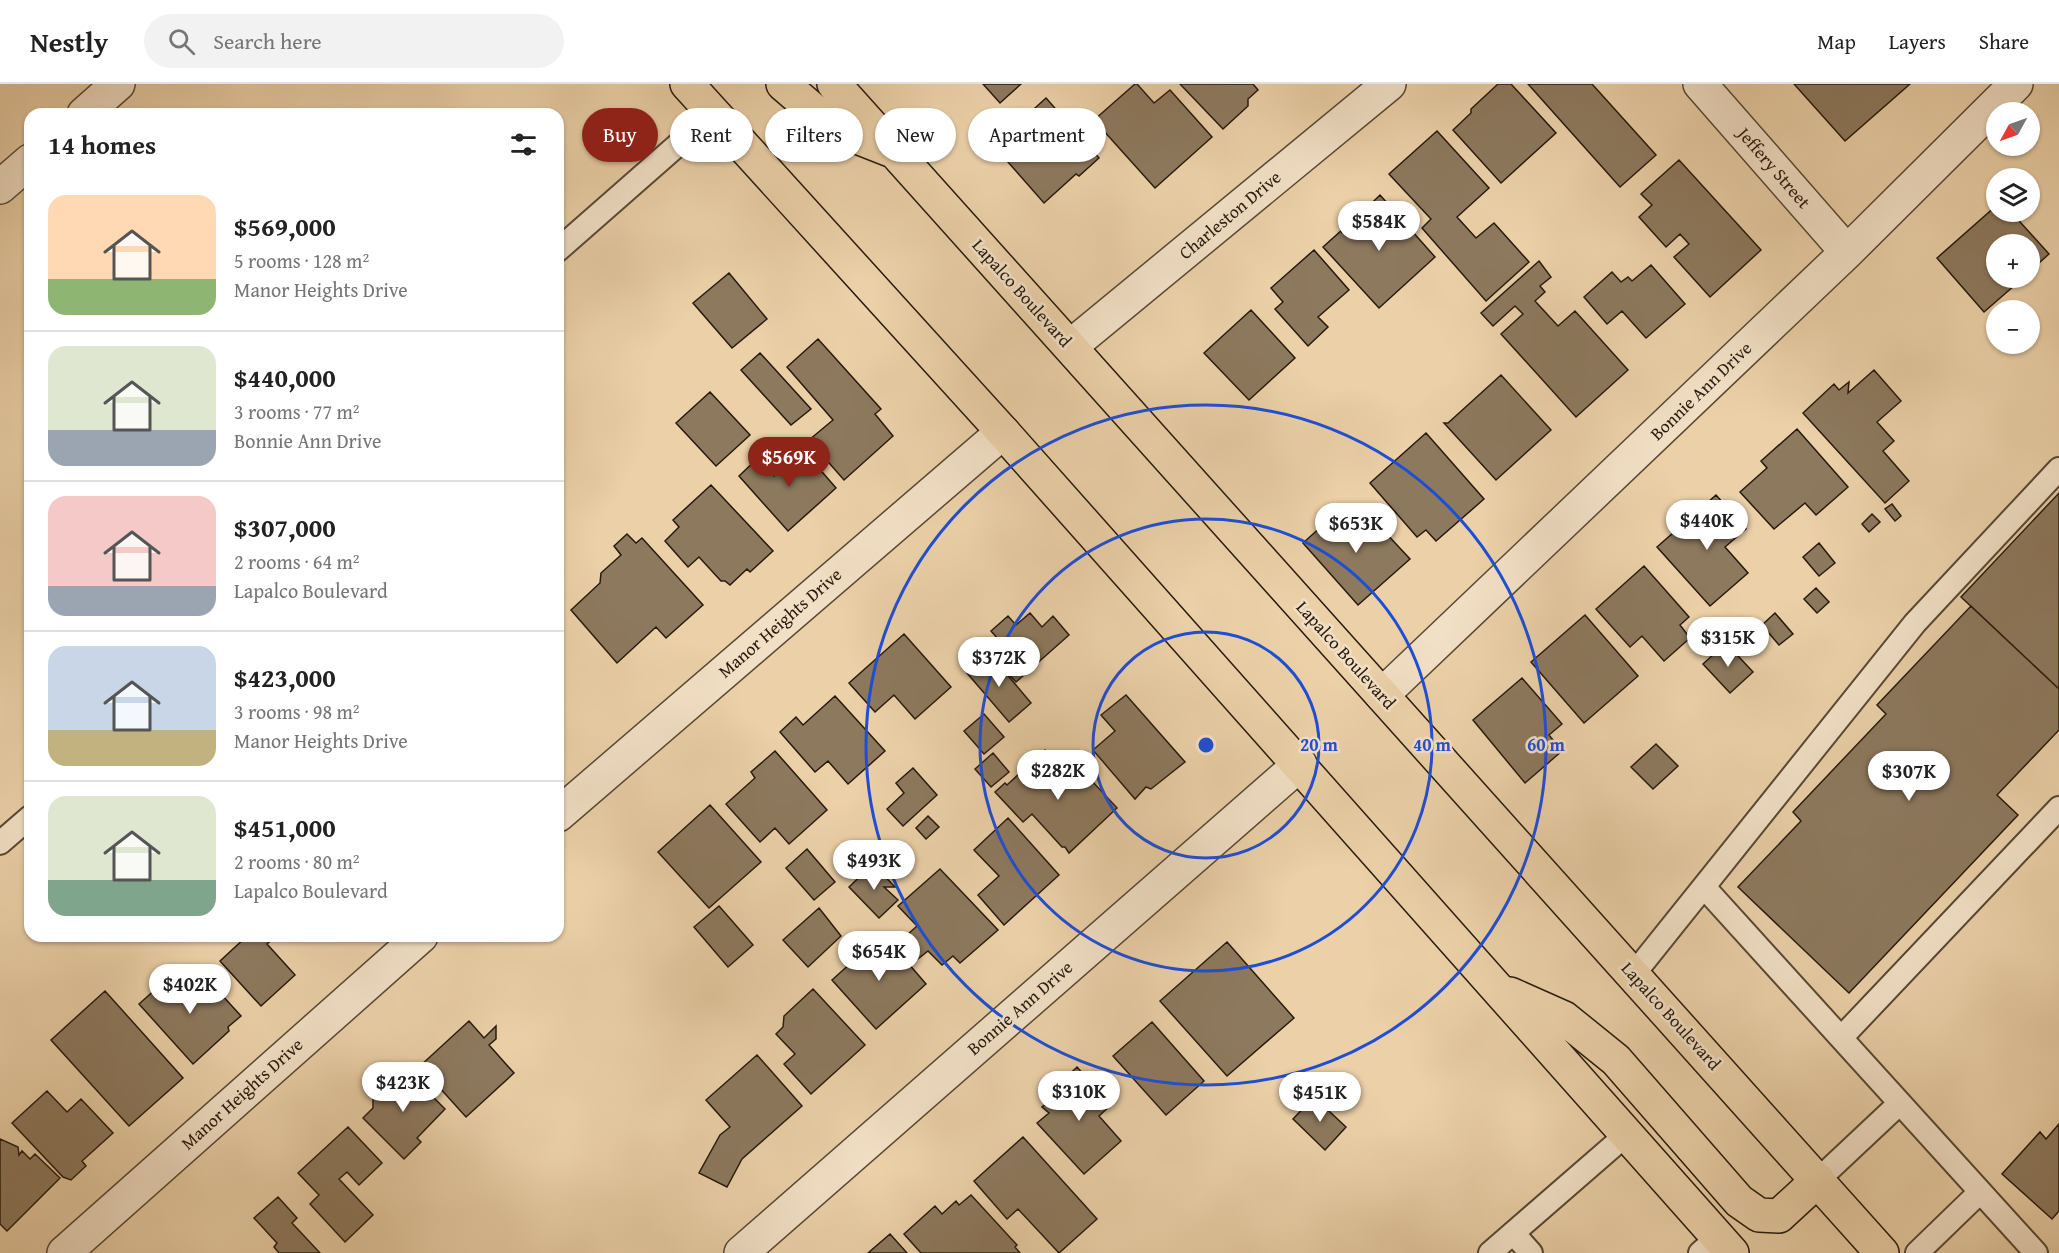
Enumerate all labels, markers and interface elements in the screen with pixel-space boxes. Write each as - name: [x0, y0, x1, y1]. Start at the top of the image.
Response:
- search box: [144, 14, 564, 68]
- text: Nestly: [30, 21, 108, 62]
- icon: search: [165, 25, 198, 58]
- text: Search here: [213, 25, 322, 57]
- text: Map: [1817, 26, 1856, 57]
- text: Layers: [1889, 26, 1946, 57]
- text: Share: [1979, 26, 2029, 57]
- north arrow: [1986, 102, 2040, 156]
- map controls: [1986, 102, 2040, 354]
- chip: Buy: [582, 108, 658, 162]
- chip: Rent: [670, 108, 753, 162]
- chip: Filters: [765, 108, 863, 162]
- chip: New: [875, 108, 956, 162]
- chip: Apartment: [968, 108, 1106, 162]
- street label: Jeffery Street: [1730, 120, 1818, 215]
- text: 14 homes: [48, 125, 156, 164]
- icon: filters: [507, 128, 540, 161]
- street label: Charleston Drive: [1173, 164, 1287, 266]
- button: layers: [1986, 168, 2040, 222]
- pin: $584K: [1337, 201, 1421, 252]
- text: $584K: [1352, 206, 1406, 235]
- text: $569,000: [234, 207, 336, 246]
- icon: home: [96, 219, 168, 291]
- street label: Lapalco Boulevard: [966, 232, 1079, 353]
- button: +: [1986, 234, 2040, 288]
- text: 5 rooms · 128 m²: [234, 246, 369, 275]
- text: Manor Heights Drive: [234, 275, 408, 304]
- button: −: [1986, 300, 2040, 354]
- street label: Bonnie Ann Drive: [1644, 335, 1758, 446]
- text: $440,000: [234, 358, 336, 397]
- icon: home: [96, 370, 168, 442]
- text: 3 rooms · 77 m²: [234, 397, 360, 426]
- text: Bonnie Ann Drive: [234, 426, 381, 455]
- pin: $569K: [747, 437, 831, 488]
- text: $569K: [762, 442, 816, 471]
- pin: $440K: [1665, 500, 1749, 551]
- pin: $653K: [1314, 503, 1398, 554]
- text: $440K: [1680, 505, 1734, 534]
- text: $307,000: [234, 508, 336, 547]
- text: $653K: [1329, 508, 1383, 537]
- icon: home: [96, 520, 168, 592]
- text: 2 rooms · 64 m²: [234, 547, 360, 576]
- street label: Manor Heights Drive: [712, 561, 848, 684]
- text: Lapalco Boulevard: [234, 576, 388, 605]
- street label: Lapalco Boulevard: [1290, 594, 1403, 715]
- pin: $315K: [1686, 617, 1770, 668]
- text: $315K: [1701, 622, 1755, 651]
- pin: $372K: [957, 637, 1041, 688]
- text: $372K: [972, 642, 1026, 671]
- text: $423,000: [234, 658, 336, 697]
- icon: home: [96, 670, 168, 742]
- text: 3 rooms · 98 m²: [234, 697, 360, 726]
- text: Manor Heights Drive: [234, 726, 408, 755]
- text: 20 m: [1300, 731, 1339, 758]
- text: 40 m: [1413, 731, 1452, 758]
- text: 60 m: [1527, 731, 1566, 758]
- centre of rings: [1196, 735, 1216, 755]
- pin: $282K: [1016, 750, 1100, 801]
- pin: $307K: [1867, 751, 1951, 802]
- text: $282K: [1031, 755, 1085, 784]
- text: $307K: [1882, 756, 1936, 785]
- text: $451,000: [234, 808, 336, 847]
- icon: home: [96, 820, 168, 892]
- pin: $493K: [832, 840, 916, 891]
- text: $493K: [847, 845, 901, 874]
- text: 2 rooms · 80 m²: [234, 847, 360, 876]
- text: Lapalco Boulevard: [234, 876, 388, 905]
- pin: $654K: [837, 931, 921, 982]
- text: $654K: [852, 936, 906, 965]
- street label: Bonnie Ann Drive: [961, 954, 1079, 1061]
- street label: Lapalco Boulevard: [1615, 955, 1728, 1076]
- pin: $402K: [148, 964, 232, 1015]
- text: $402K: [163, 969, 217, 998]
- street label: Manor Heights Drive: [175, 1031, 309, 1156]
- pin: $423K: [361, 1062, 445, 1113]
- text: $423K: [376, 1067, 430, 1096]
- pin: $310K: [1037, 1071, 1121, 1122]
- pin: $451K: [1278, 1072, 1362, 1123]
- text: $310K: [1052, 1076, 1106, 1105]
- text: $451K: [1293, 1077, 1347, 1106]

